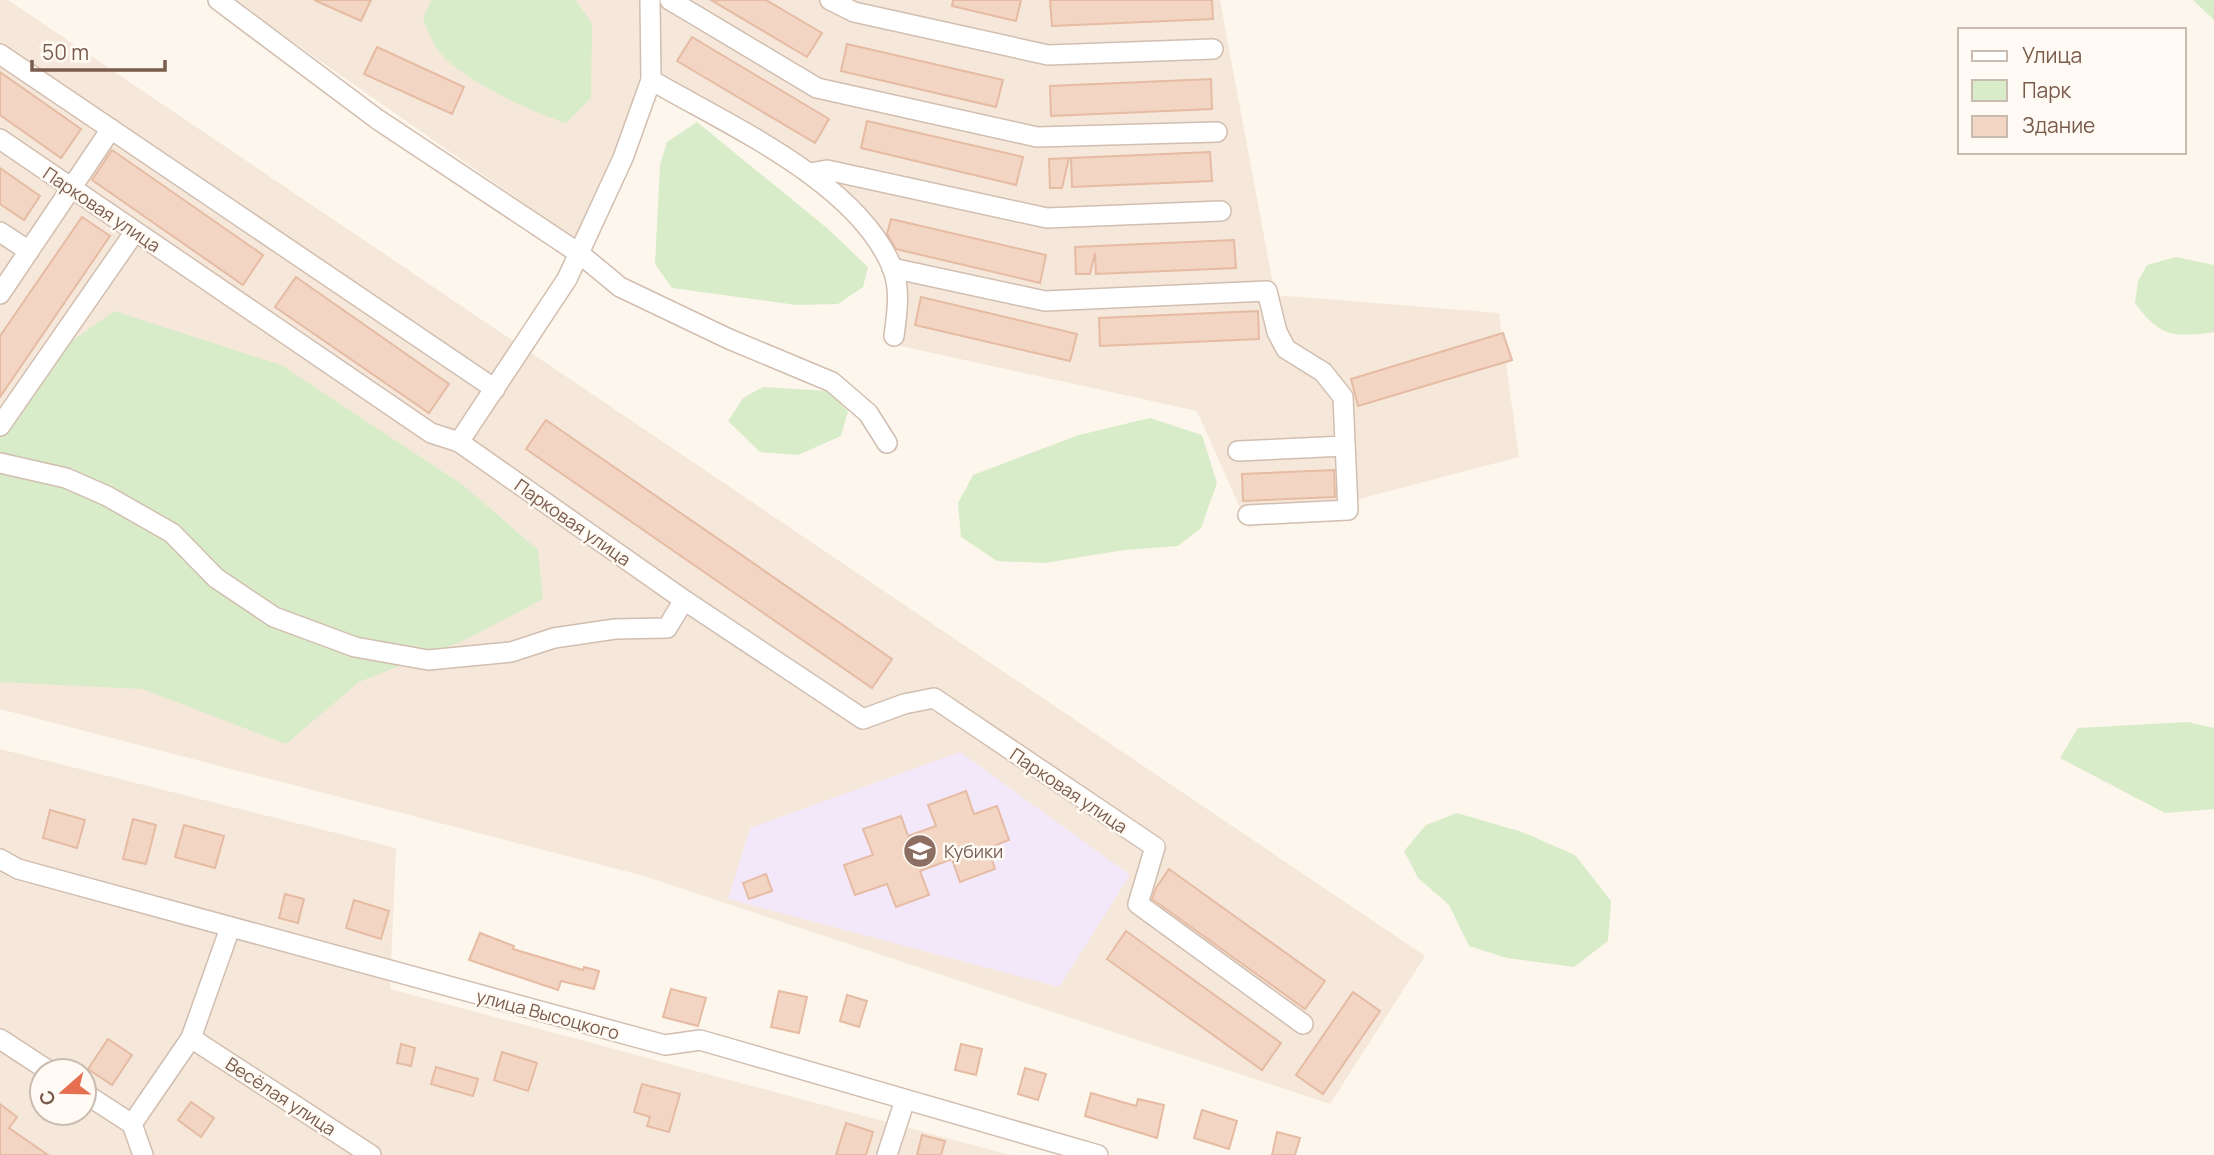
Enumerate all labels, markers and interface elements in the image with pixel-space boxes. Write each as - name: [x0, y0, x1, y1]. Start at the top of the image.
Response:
- scale bar: [32, 28, 164, 72]
- legend: [1958, 28, 2186, 154]
- text: 50 m: [42, 38, 89, 66]
- text: Улица: [2022, 41, 2082, 69]
- text: Парк: [2022, 76, 2072, 104]
- text: Здание: [2022, 111, 2095, 139]
- street label: Парковая улица: [39, 161, 165, 257]
- street label: Парковая улица: [510, 473, 636, 571]
- street label: Парковая улица: [1006, 742, 1132, 838]
- school or university icon: Кубики: [901, 832, 939, 870]
- place label: Кубики: [944, 839, 1003, 863]
- street label: улица Высоцкого: [474, 983, 622, 1045]
- street label: Весёлая улица: [221, 1051, 341, 1141]
- north arrow: [28, 1057, 98, 1127]
- text: С: [32, 1087, 62, 1109]

